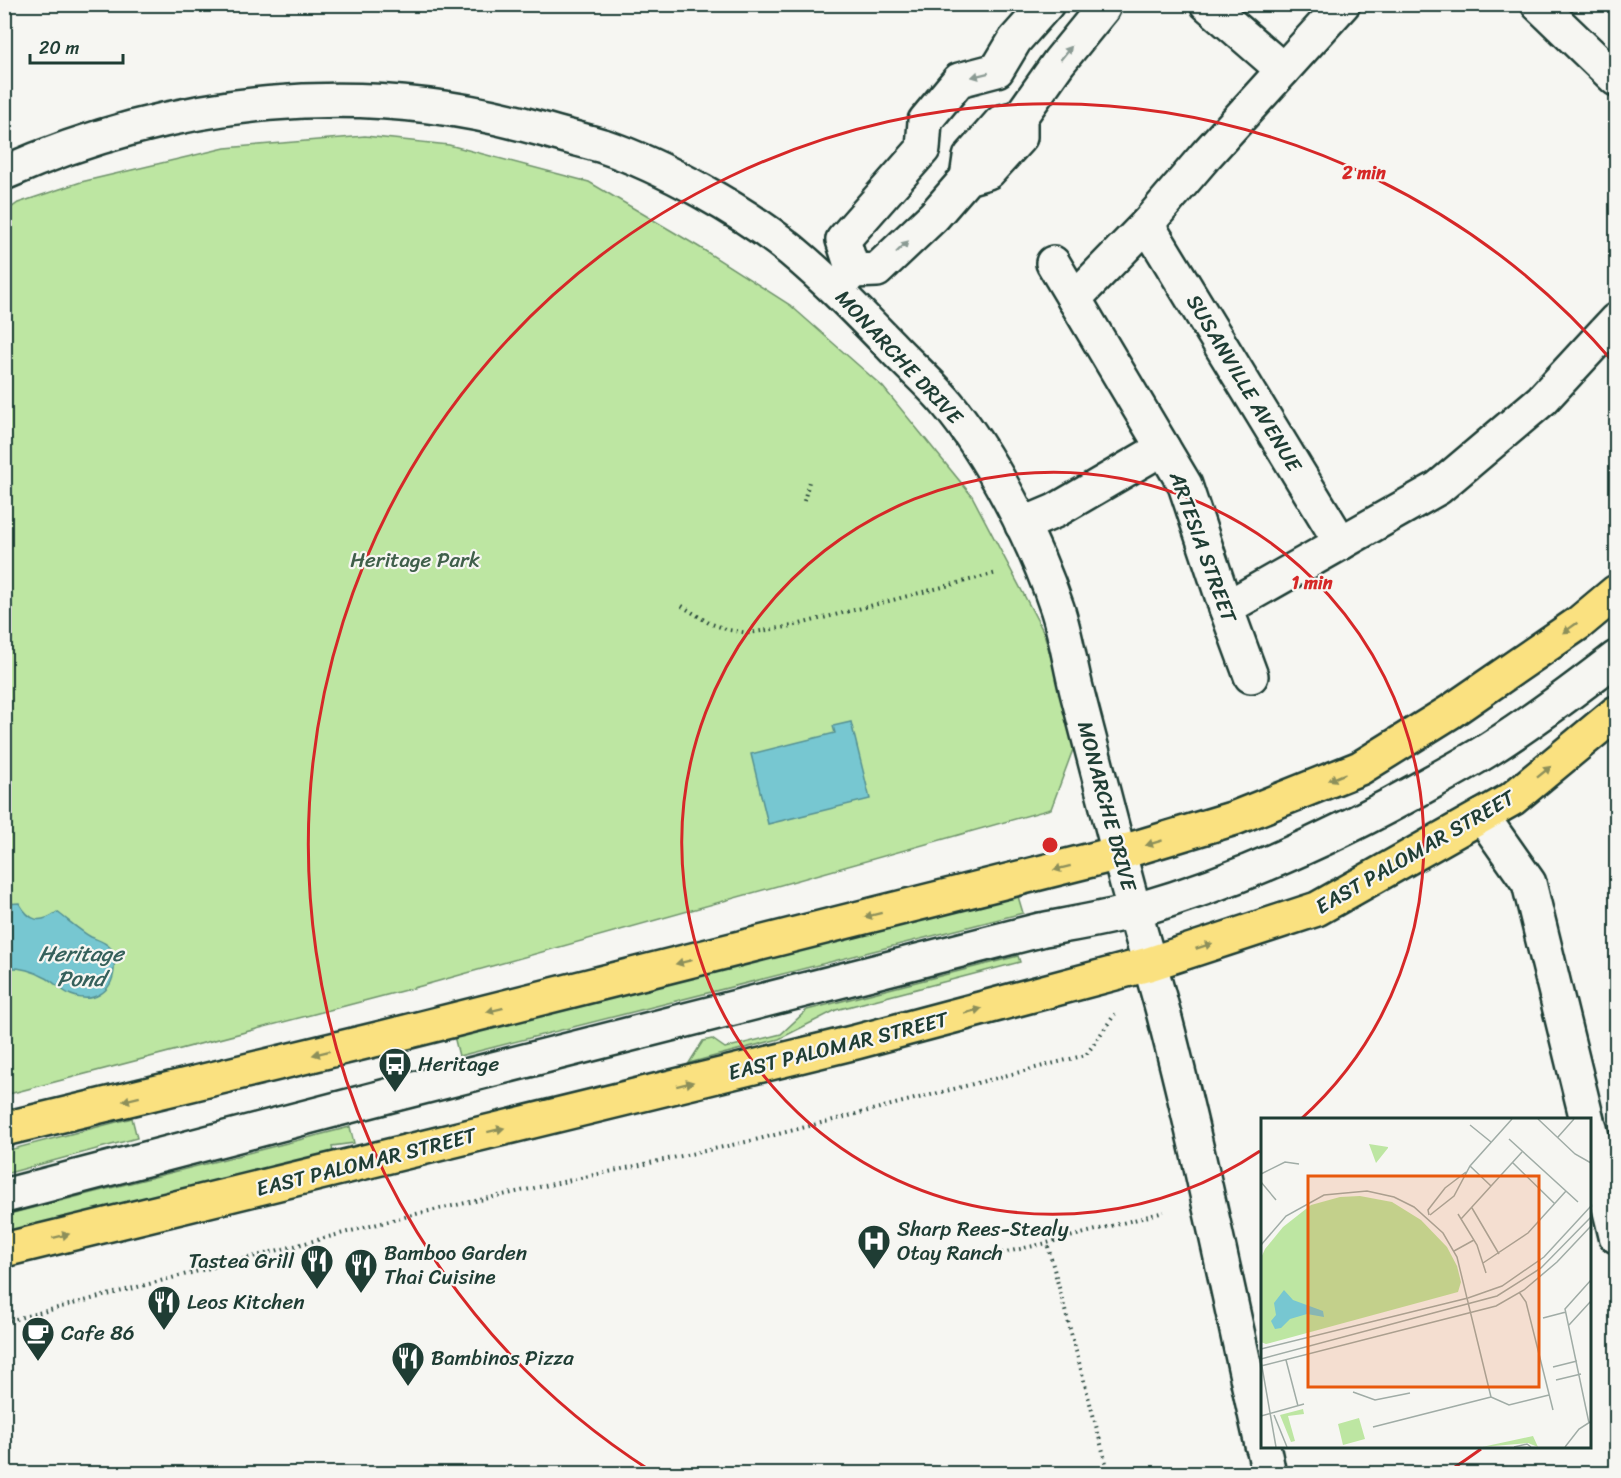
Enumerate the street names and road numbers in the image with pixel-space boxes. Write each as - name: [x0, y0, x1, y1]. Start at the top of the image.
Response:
- street label: MONARCHE DRIVE: [826, 280, 973, 435]
- street label: SUSANVILLE AVENUE: [1176, 287, 1313, 481]
- street label: ARTESIA STREET: [1158, 465, 1248, 629]
- street label: MONARCHE DRIVE: [1066, 717, 1148, 896]
- street label: EAST PALOMAR STREET: [1308, 779, 1523, 925]
- street label: EAST PALOMAR STREET: [724, 1000, 953, 1092]
- street label: EAST PALOMAR STREET: [252, 1116, 481, 1208]

